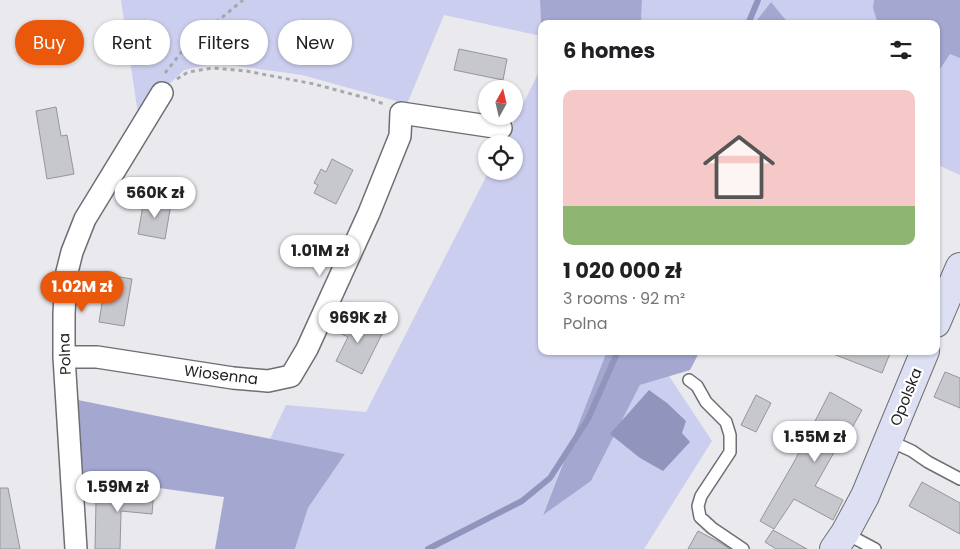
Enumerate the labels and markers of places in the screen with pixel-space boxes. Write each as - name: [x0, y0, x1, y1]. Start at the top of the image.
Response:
- pin: 560K zł: [109, 176, 201, 219]
- pin: 1.01M zł: [268, 234, 372, 277]
- pin: 1.02M zł: [30, 270, 134, 313]
- pin: 969K zł: [312, 302, 404, 344]
- pin: 1.55M zł: [763, 420, 867, 463]
- pin: 1.59M zł: [66, 470, 170, 513]

